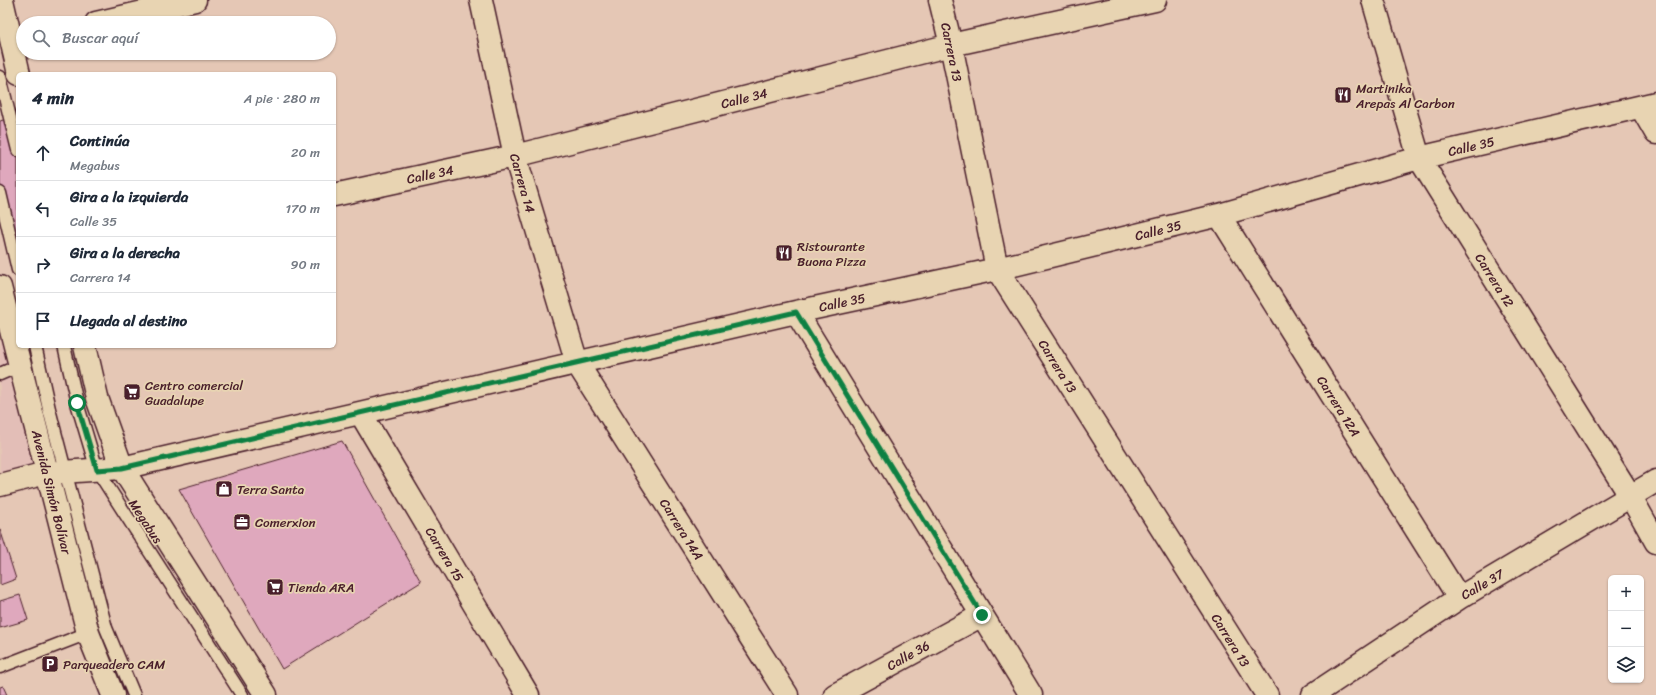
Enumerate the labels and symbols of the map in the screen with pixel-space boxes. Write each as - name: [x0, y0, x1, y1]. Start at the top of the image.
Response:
- street label: Carrera 13: [934, 20, 969, 84]
- place label: Martinika Arepas Al Carbon: [1355, 77, 1455, 115]
- street label: Calle 34: [718, 82, 770, 115]
- restaurant icon: Martinika Arepas Al Carbon: [1333, 85, 1353, 105]
- street label: Calle 35: [1446, 130, 1497, 163]
- street label: Carrera 14: [503, 151, 542, 216]
- street label: Calle 34: [405, 158, 456, 191]
- street label: Calle 35: [1132, 214, 1184, 247]
- place label: Ristourante Buona Pizza: [797, 235, 866, 273]
- restaurant icon: Ristourante Buona Pizza: [774, 243, 794, 263]
- street label: Carrera 12: [1469, 249, 1521, 312]
- street label: Calle 35: [817, 286, 868, 319]
- street label: Carrera 13: [1032, 335, 1083, 398]
- street label: Carrera 12A: [1311, 371, 1367, 442]
- place label: Centro comercial Guadalupe: [145, 374, 243, 412]
- supermarket icon: Centro comercial Guadalupe: [122, 382, 142, 402]
- route start: [68, 394, 86, 412]
- street label: Avenida Simón Bolívar: [25, 427, 78, 557]
- place label: Terra Santa: [237, 478, 305, 501]
- shop icon: Terra Santa: [214, 479, 234, 499]
- street label: Megabus: [122, 494, 169, 549]
- street label: Carrera 14A: [653, 494, 710, 565]
- place label: Comerxion: [255, 511, 316, 534]
- office icon: Comerxion: [232, 512, 252, 532]
- street label: Carrera 15: [419, 522, 470, 586]
- street label: Calle 37: [1456, 562, 1510, 606]
- place label: Tienda ARA: [288, 576, 354, 599]
- supermarket icon: Tienda ARA: [265, 577, 285, 597]
- route end: [973, 606, 991, 624]
- street label: Carrera 13: [1205, 609, 1256, 672]
- street label: Calle 36: [882, 634, 934, 677]
- place label: Parqueadero CAM: [63, 653, 165, 676]
- parking icon: Parqueadero CAM: [40, 654, 60, 674]

